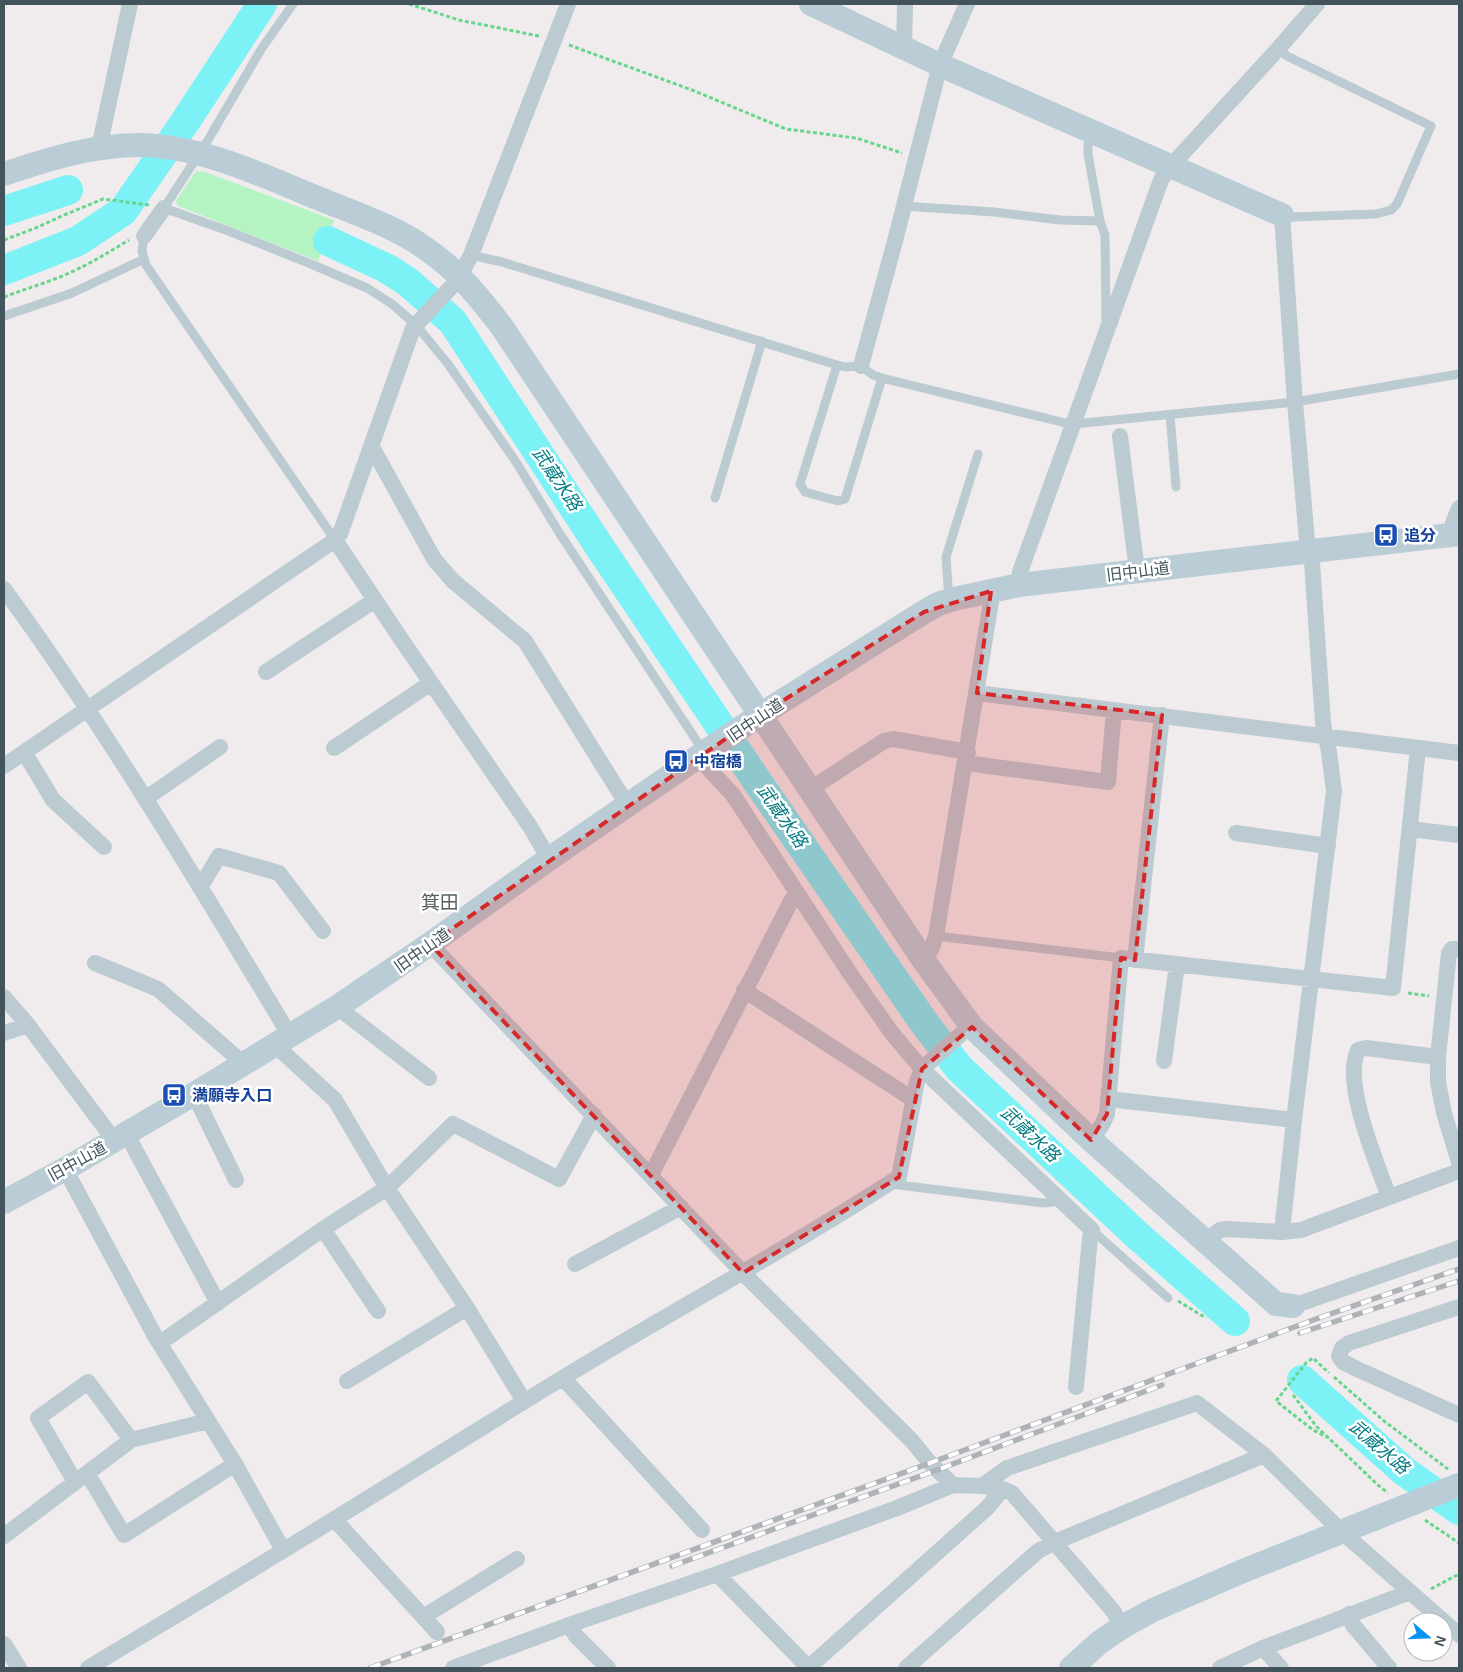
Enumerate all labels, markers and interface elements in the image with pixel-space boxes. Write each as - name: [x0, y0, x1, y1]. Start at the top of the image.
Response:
- water label: 武蔵水路: [529, 444, 587, 516]
- bus stop icon: 追分: [1373, 522, 1399, 548]
- place label: 追分: [1404, 527, 1436, 544]
- street label: 旧中山道: [1105, 559, 1171, 584]
- street label: 旧中山道: [724, 695, 787, 745]
- bus stop icon: 中宿橋: [663, 748, 689, 774]
- place label: 中宿橋: [694, 753, 742, 770]
- water label: 武蔵水路: [753, 781, 812, 853]
- district label: 箕田: [421, 892, 459, 913]
- street label: 旧中山道: [391, 925, 453, 976]
- bus stop icon: 満願寺入口: [161, 1082, 187, 1108]
- place label: 満願寺入口: [192, 1087, 272, 1104]
- water label: 武蔵水路: [997, 1102, 1065, 1167]
- street label: 旧中山道: [45, 1138, 109, 1184]
- water label: 武蔵水路: [1345, 1416, 1414, 1479]
- north arrow: [1403, 1612, 1453, 1662]
- text: N: [1431, 1634, 1450, 1649]

